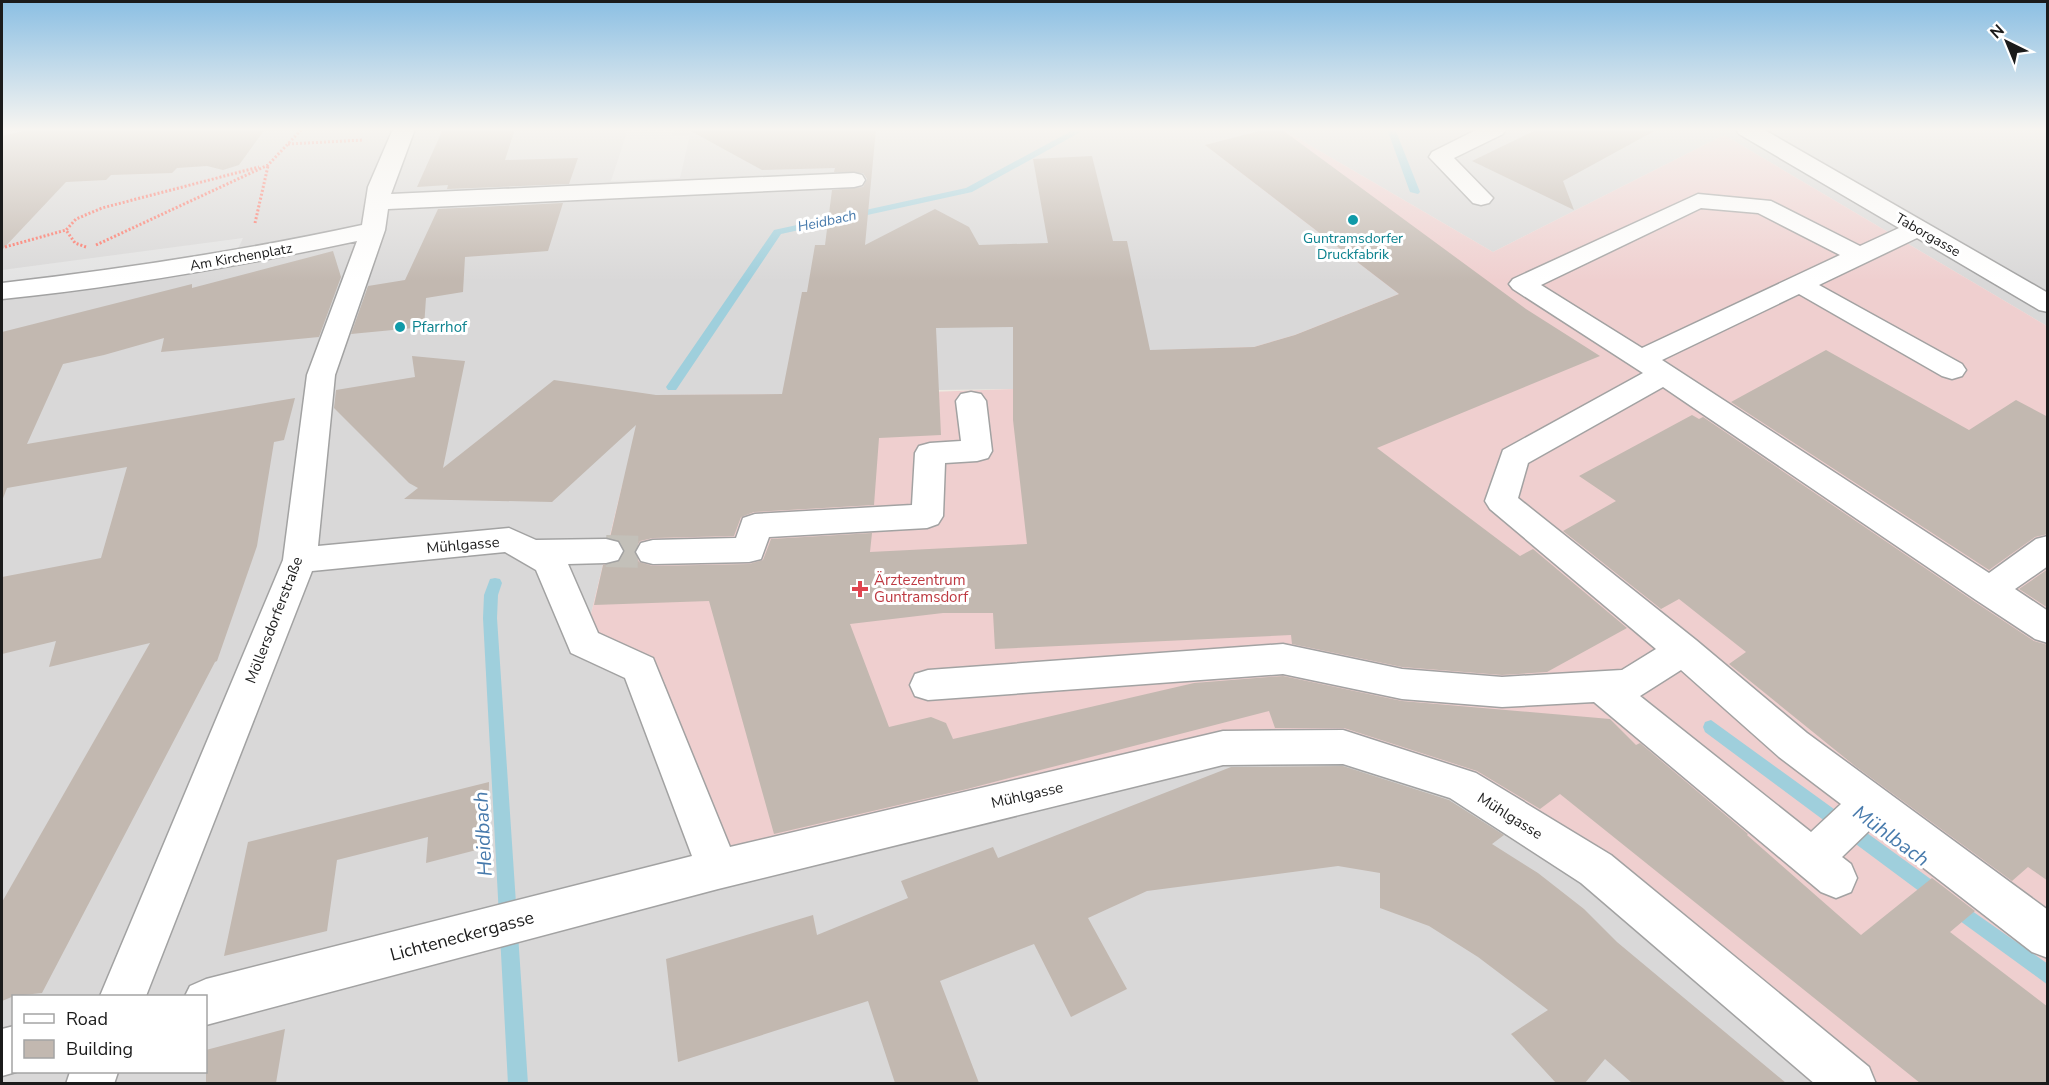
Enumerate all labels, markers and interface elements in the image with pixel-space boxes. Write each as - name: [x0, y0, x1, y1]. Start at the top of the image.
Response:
- north arrow: [1977, 12, 2037, 72]
- text: N: [1986, 20, 2009, 44]
- water label: Heidbach: [796, 206, 858, 236]
- street label: Taborgasse: [1892, 209, 1964, 261]
- marker: Guntramsdorfer Druckfabrik: [1346, 213, 1360, 227]
- place label: Guntramsdorfer Druckfabrik: [1303, 229, 1403, 264]
- street label: Am Kirchenplatz: [188, 239, 294, 275]
- place label: Pfarrhof: [412, 317, 468, 337]
- marker: Pfarrhof: [393, 320, 407, 334]
- street label: Mühlgasse: [426, 532, 500, 558]
- street label: Möllersdorferstraße: [241, 554, 307, 686]
- place label: Ärztezentrum Guntramsdorf: [874, 570, 969, 607]
- marker: Ärztezentrum Guntramsdorf: [851, 580, 869, 598]
- street label: Mühlgasse: [989, 777, 1065, 813]
- street label: Mühlgasse: [1474, 788, 1546, 844]
- water label: Heidbach: [467, 791, 499, 877]
- water label: Mühlbach: [1847, 799, 1935, 873]
- street label: Lichteneckergasse: [387, 905, 537, 967]
- legend: [12, 995, 207, 1073]
- text: Road: [66, 1007, 108, 1031]
- text: Building: [66, 1037, 133, 1061]

